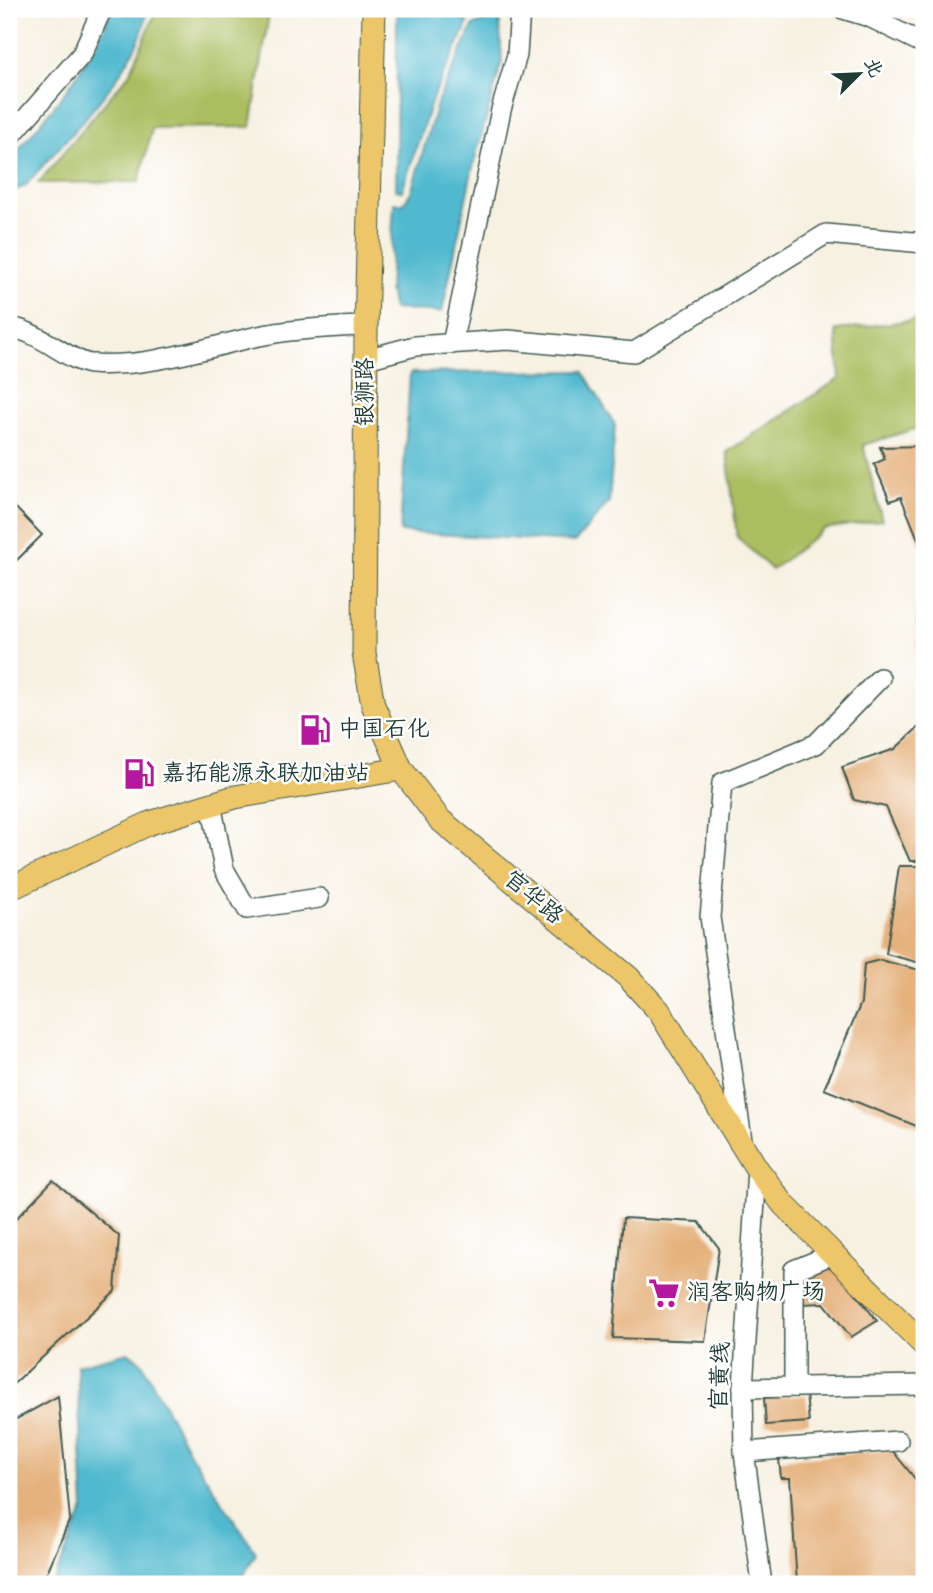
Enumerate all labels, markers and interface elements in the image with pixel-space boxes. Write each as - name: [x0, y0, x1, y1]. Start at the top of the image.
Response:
- north arrow: [824, 38, 894, 108]
- text: 北: [858, 54, 888, 81]
- street label: 银狮路: [351, 358, 381, 427]
- fuel station icon: 中国石化: [298, 713, 332, 747]
- place label: 中国石化: [338, 715, 430, 745]
- fuel station icon: 嘉拓能源永联加油站: [122, 757, 156, 791]
- place label: 嘉拓能源永联加油站: [162, 759, 369, 789]
- street label: 官华路: [497, 864, 569, 932]
- supermarket icon: 润客购物广场: [647, 1276, 681, 1310]
- place label: 润客购物广场: [687, 1278, 825, 1308]
- street label: 官黄线: [705, 1341, 737, 1411]

